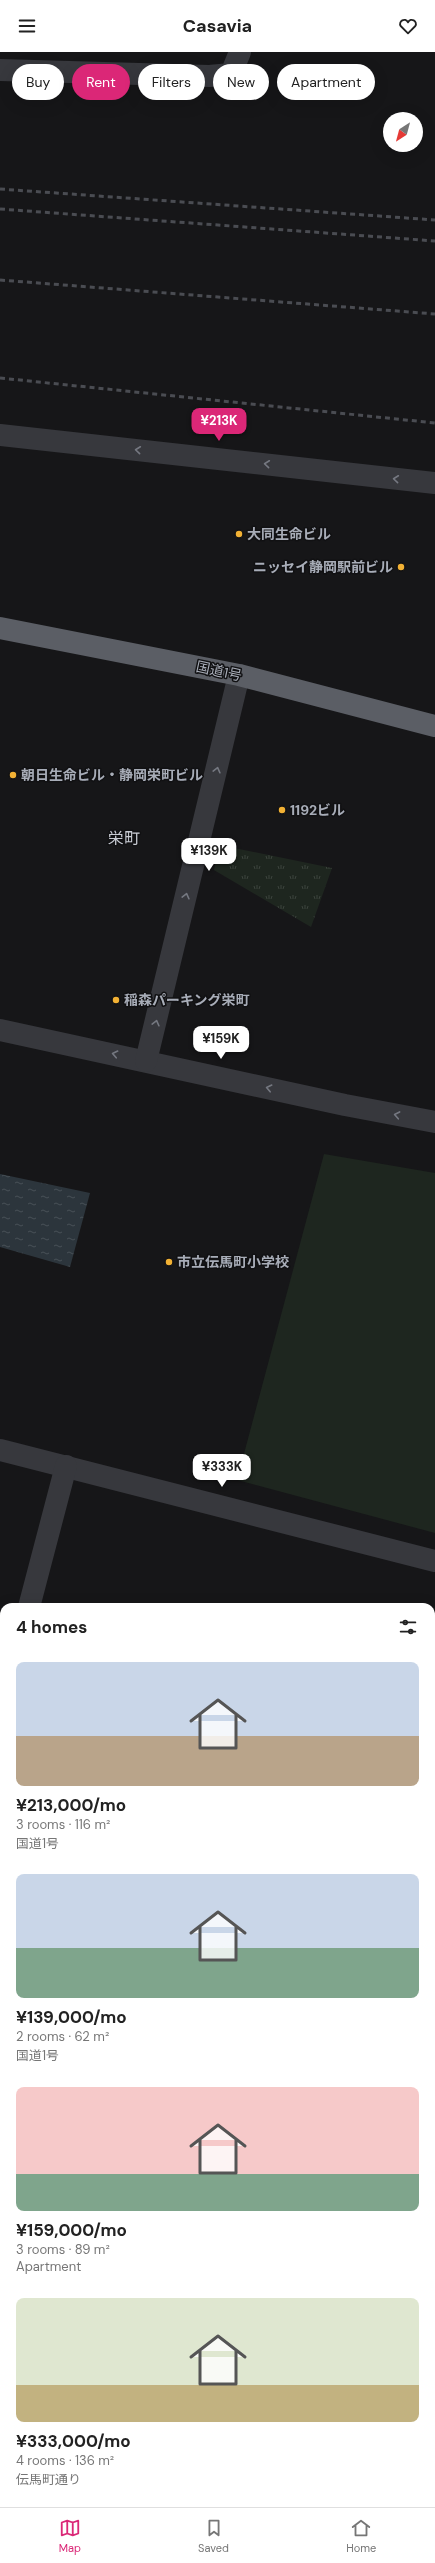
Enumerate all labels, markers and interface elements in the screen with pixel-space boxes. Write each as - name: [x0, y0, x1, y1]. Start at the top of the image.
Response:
- text: Casavia: [183, 14, 252, 38]
- icon: menu: [16, 15, 38, 37]
- icon: heart: [397, 15, 419, 37]
- chip: Buy: [12, 64, 64, 100]
- chip: Rent: [72, 64, 130, 100]
- chip: Filters: [138, 64, 205, 100]
- chip: New: [213, 64, 269, 100]
- chip: Apartment: [277, 64, 375, 100]
- north arrow: [383, 112, 423, 152]
- map controls: [383, 112, 423, 152]
- pin: ¥213K: [191, 408, 247, 442]
- text: ¥213K: [200, 412, 238, 429]
- one-way arrow: [135, 446, 141, 455]
- one-way arrow: [264, 460, 270, 469]
- one-way arrow: [393, 474, 399, 483]
- place label: 大同生命ビル: [247, 525, 331, 543]
- marker: 大同生命ビル: [234, 529, 244, 539]
- place label: ニッセイ静岡駅前ビル: [253, 558, 393, 576]
- marker: ニッセイ静岡駅前ビル: [396, 562, 406, 572]
- street label: 国道1号: [194, 657, 244, 685]
- place label: 朝日生命ビル・静岡栄町ビル: [21, 766, 203, 784]
- one-way arrow: [212, 767, 220, 773]
- marker: 朝日生命ビル・静岡栄町ビル: [8, 770, 18, 780]
- place label: 1192ビル: [290, 801, 345, 819]
- marker: 1192ビル: [277, 805, 287, 815]
- district label: 栄町: [108, 828, 140, 849]
- pin: ¥139K: [181, 838, 237, 872]
- text: ¥139K: [190, 842, 228, 859]
- one-way arrow: [181, 893, 190, 900]
- place label: 稲森パーキング栄町: [124, 991, 250, 1009]
- marker: 稲森パーキング栄町: [111, 995, 121, 1005]
- one-way arrow: [151, 1019, 159, 1026]
- pin: ¥159K: [193, 1026, 249, 1060]
- text: ¥159K: [202, 1030, 240, 1047]
- one-way arrow: [112, 1050, 118, 1058]
- one-way arrow: [266, 1084, 273, 1092]
- one-way arrow: [394, 1111, 400, 1119]
- place label: 市立伝馬町小学校: [177, 1253, 289, 1271]
- marker: 市立伝馬町小学校: [164, 1257, 174, 1267]
- pin: ¥333K: [194, 1454, 250, 1488]
- text: ¥333K: [202, 1458, 242, 1475]
- text: 4 homes: [16, 1616, 87, 1638]
- icon: filters: [397, 1616, 419, 1638]
- icon: home: [182, 1688, 254, 1760]
- text: ¥213,000/mo: [16, 1794, 126, 1816]
- text: 3 rooms · 116 m²: [16, 1816, 110, 1833]
- text: 国道1号: [16, 1835, 59, 1852]
- icon: home: [182, 1900, 254, 1972]
- text: ¥139,000/mo: [16, 2006, 127, 2028]
- text: 2 rooms · 62 m²: [16, 2028, 109, 2045]
- text: 国道1号: [16, 2047, 59, 2064]
- icon: home: [182, 2113, 254, 2185]
- text: ¥159,000/mo: [16, 2219, 127, 2241]
- text: 3 rooms · 89 m²: [16, 2241, 110, 2258]
- text: Apartment: [16, 2258, 81, 2275]
- icon: home: [182, 2324, 254, 2396]
- text: ¥333,000/mo: [16, 2430, 131, 2452]
- text: 4 rooms · 136 m²: [16, 2452, 114, 2469]
- text: 伝馬町通り: [16, 2471, 81, 2488]
- tab: Map: [59, 2517, 81, 2555]
- tab: Saved: [198, 2517, 229, 2555]
- tab: Home: [346, 2517, 376, 2555]

